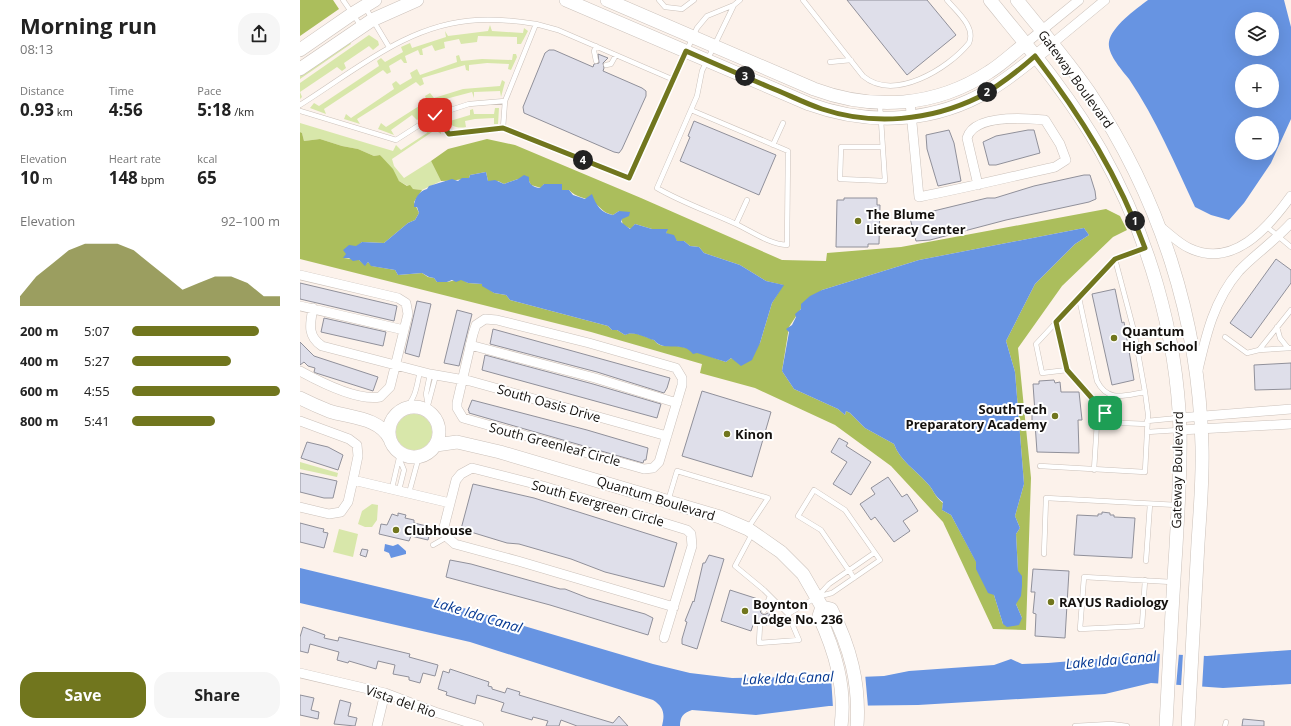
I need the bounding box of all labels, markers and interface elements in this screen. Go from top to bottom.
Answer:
text: Morning run [20,10,157,40]
map controls [1235,12,1279,160]
button: layers [1235,12,1279,56]
button: share [238,13,280,55]
street label: Gateway Boulevard [1034,26,1118,132]
text: 08:13 [20,40,53,58]
button: + [1235,64,1279,108]
pin: 3 [735,66,755,86]
text: 3 [742,68,748,83]
pin: 2 [977,82,997,102]
text: Distance [20,83,64,98]
text: Time [109,83,134,98]
text: Pace [197,83,222,98]
text: 2 [984,84,990,99]
text: 0.93 [20,98,54,121]
text: 4:56 [109,98,143,121]
text: 5:18 [197,98,231,121]
pin [418,98,452,132]
text: km [54,104,73,119]
text: /km [231,104,254,119]
icon: check [424,104,446,126]
button: − [1235,116,1279,160]
pin: 4 [573,150,593,170]
text: Elevation [20,151,67,166]
text: Heart rate [109,151,161,166]
text: kcal [197,151,217,166]
text: 4 [580,152,586,167]
text: 10 [20,166,39,189]
text: 148 [109,166,138,189]
text: 65 [197,166,217,189]
text: m [39,172,53,187]
text: bpm [138,172,164,187]
place label: The Blume Literacy Center [866,205,966,238]
pin: 1 [1125,211,1145,231]
text: Elevation [20,212,75,230]
text: 92–100 m [221,212,280,230]
text: 1 [1132,213,1138,228]
marker: The Blume Literacy Center [853,216,863,226]
text: 200 m [20,322,58,340]
text: 5:07 [84,322,110,340]
place label: Quantum High School [1122,322,1198,355]
marker: Quantum High School [1109,333,1119,343]
text: 400 m [20,352,58,370]
text: 5:27 [84,352,110,370]
street label: South Oasis Drive [495,380,603,426]
text: 600 m [20,382,58,400]
text: 4:55 [84,382,110,400]
pin [1088,396,1122,430]
place label: SouthTech Preparatory Academy [905,400,1048,433]
icon: arrive [1094,402,1116,424]
marker: SouthTech Preparatory Academy [1050,411,1060,421]
street label: Gateway Boulevard [1167,411,1187,529]
text: 800 m [20,412,58,430]
text: 5:41 [84,412,110,430]
street label: South Greenleaf Circle [487,418,623,470]
place label: Kinon [735,425,773,443]
marker: Kinon [722,429,732,439]
street label: Quantum Boulevard [595,471,717,525]
street label: South Evergreen Circle [530,475,666,531]
place label: Clubhouse [404,521,473,539]
marker: Clubhouse [391,525,401,535]
water label: Lake Ida Canal [432,592,525,637]
place label: RAYUS Radiology [1059,593,1169,611]
place label: Boynton Lodge No. 236 [753,595,844,628]
marker: RAYUS Radiology [1046,597,1056,607]
marker: Boynton Lodge No. 236 [740,606,750,616]
water label: Lake Ida Canal [1065,646,1158,673]
water label: Lake Ida Canal [742,666,834,689]
button: Save [20,672,146,718]
button: Share [154,672,280,718]
street label: Vista del Rio [363,681,439,722]

